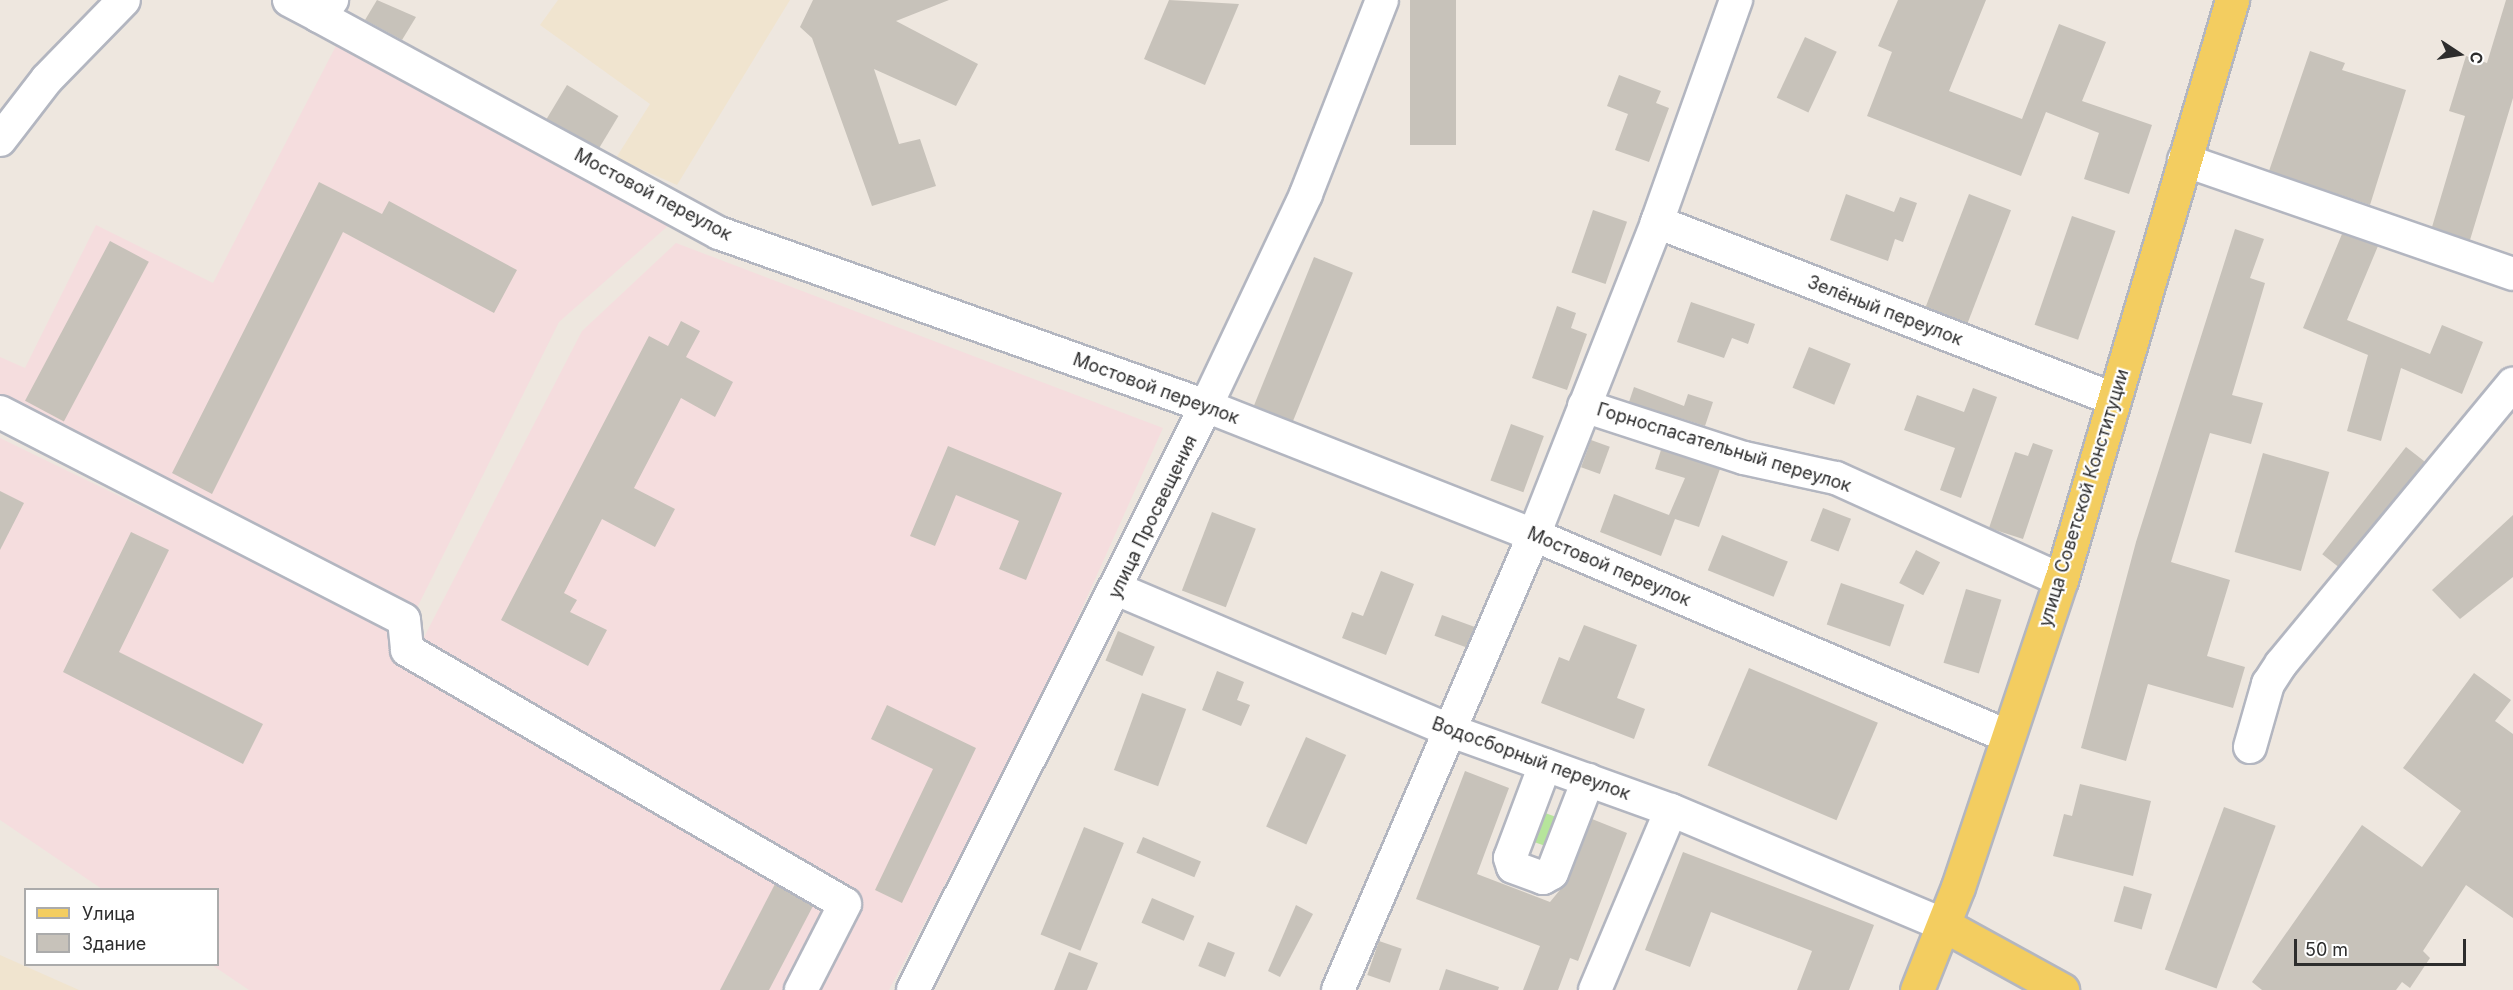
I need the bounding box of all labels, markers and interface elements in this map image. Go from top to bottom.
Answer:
north arrow [2429,24,2489,84]
text: С [2466,50,2488,66]
street label: Мостовой переулок [571,144,735,246]
street label: Зелёный переулок [1804,271,1966,351]
street label: Мостовой переулок [1070,349,1242,429]
street label: улица Советской Конституции [2034,367,2134,629]
street label: Горноспасательный переулок [1594,399,1854,497]
street label: улица Просвещения [1104,432,1202,602]
street label: Мостовой переулок [1524,523,1694,611]
street label: Водосборный переулок [1429,713,1633,805]
legend [24,888,219,966]
text: Улица [82,903,135,924]
scale bar [2297,927,2470,965]
text: Здание [82,933,146,954]
text: 50 m [2305,939,2348,960]

